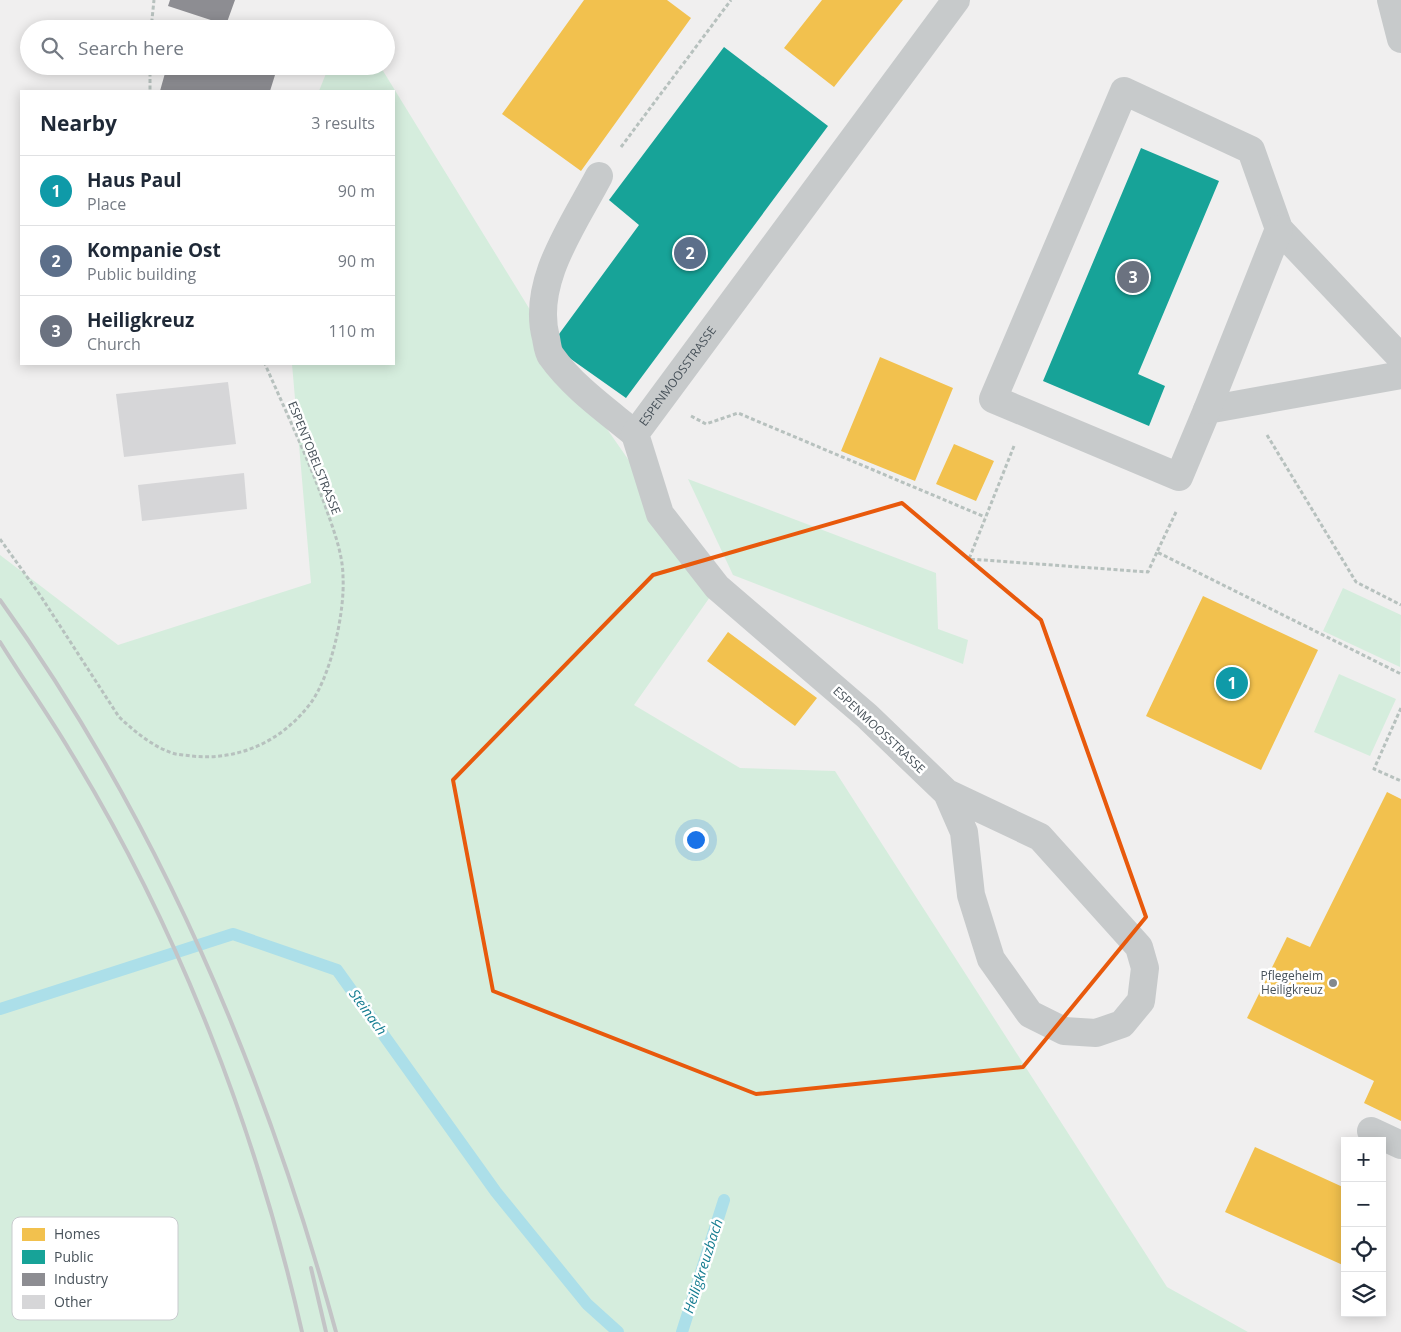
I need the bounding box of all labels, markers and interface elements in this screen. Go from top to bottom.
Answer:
search box [20,20,395,75]
icon: search [38,34,66,62]
text: Search here [78,35,184,61]
text: Nearby [40,109,117,137]
text: 3 results [311,112,375,134]
text: Haus Paul [87,167,182,193]
text: 1 [51,180,61,202]
text: 90 m [338,180,375,202]
text: Place [87,193,126,215]
pin: 2 [674,234,706,272]
text: Kompanie Ost [87,237,221,263]
text: 2 [51,250,61,272]
text: 90 m [338,250,375,272]
pin: 3 [1117,258,1149,296]
text: Public building [87,263,196,285]
text: Heiligkreuz [87,307,194,333]
text: 3 [51,320,61,342]
text: 110 m [329,320,375,342]
street label: ESPENMOOSSTRASSE [635,322,720,429]
text: Church [87,333,141,355]
street label: ESPENTOBELSTRASSE [284,399,345,517]
pin: 1 [1216,664,1248,702]
street label: ESPENMOOSSTRASSE [830,682,929,777]
your location [683,827,709,853]
place label: Pflegeheim Heiligkreuz [1260,967,1323,998]
marker: Pflegeheim Heiligkreuz [1327,977,1339,989]
water label: Steinach [345,985,392,1039]
map controls [1341,1137,1386,1317]
button: + [1341,1137,1386,1182]
button: − [1341,1182,1386,1227]
water label: Heiligkreuzbach [678,1216,727,1316]
legend [12,1217,178,1320]
text: Homes [54,1224,101,1243]
button: locate [1341,1227,1386,1272]
text: Public [54,1247,94,1266]
text: Industry [54,1269,109,1288]
button: layers [1341,1272,1386,1317]
text: Other [54,1292,92,1311]

